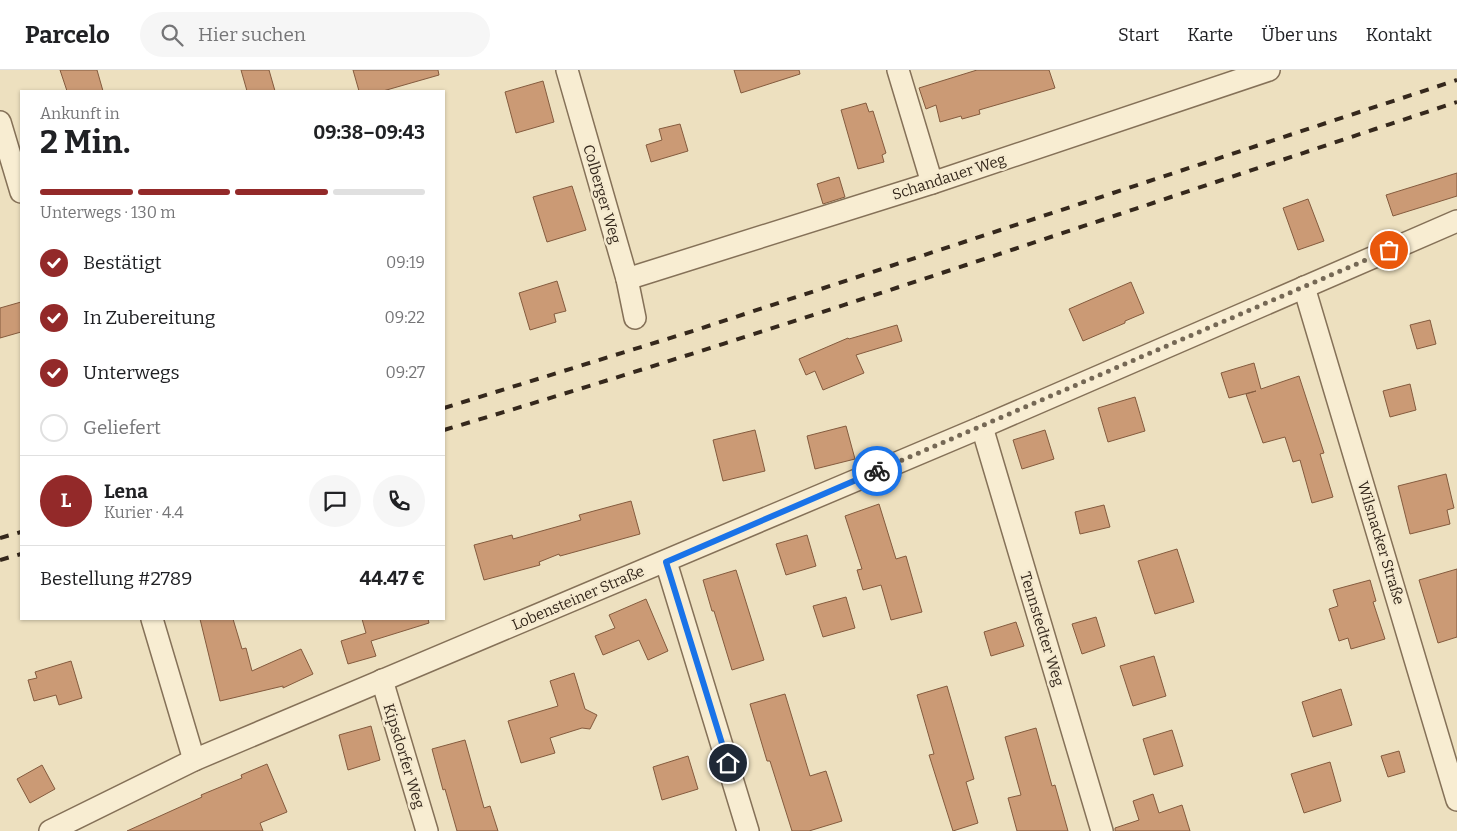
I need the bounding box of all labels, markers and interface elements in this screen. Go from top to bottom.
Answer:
search box [140,12,490,57]
text: Parcelo [25,21,110,49]
icon: search [158,21,186,49]
text: Hier suchen [198,23,306,46]
text: Start [1118,24,1159,46]
text: Karte [1187,24,1233,46]
text: Über uns [1261,24,1338,46]
text: Kontakt [1366,24,1432,46]
text: Ankunft in [40,104,120,123]
text: 09:38–09:43 [313,121,425,144]
text: 2 Min. [40,123,130,161]
street label: Colberger Weg [579,142,625,246]
street label: Schandauer Weg [890,150,1008,204]
text: Unterwegs · 130 m [40,203,175,222]
pin [1368,229,1410,271]
icon: bag [1375,236,1403,264]
icon: check [40,249,68,277]
text: Bestätigt [83,251,162,274]
text: 09:19 [386,253,425,272]
icon: check [40,304,68,332]
text: In Zubereitung [83,306,215,329]
text: 09:22 [385,308,425,327]
icon: check [40,359,68,387]
text: Unterwegs [83,361,180,384]
text: 09:27 [385,363,425,382]
text: Geliefert [83,416,161,439]
courier [852,446,902,496]
icon: bike [863,457,891,485]
button: chat [309,475,361,527]
button: phone [373,475,425,527]
street label: Wilsnacker Straße [1354,479,1408,607]
text: Lena [104,480,148,503]
text: L [61,489,71,512]
text: Kurier · 4.4 [104,503,184,522]
street label: Lobensteiner Straße [509,562,647,634]
text: Bestellung #2789 [40,567,192,590]
text: 44.47 € [359,567,425,590]
street label: Tennstedter Weg [1016,570,1068,688]
street label: Kipsdorfer Weg [380,701,428,811]
pin [707,742,749,784]
icon: home [714,749,742,777]

